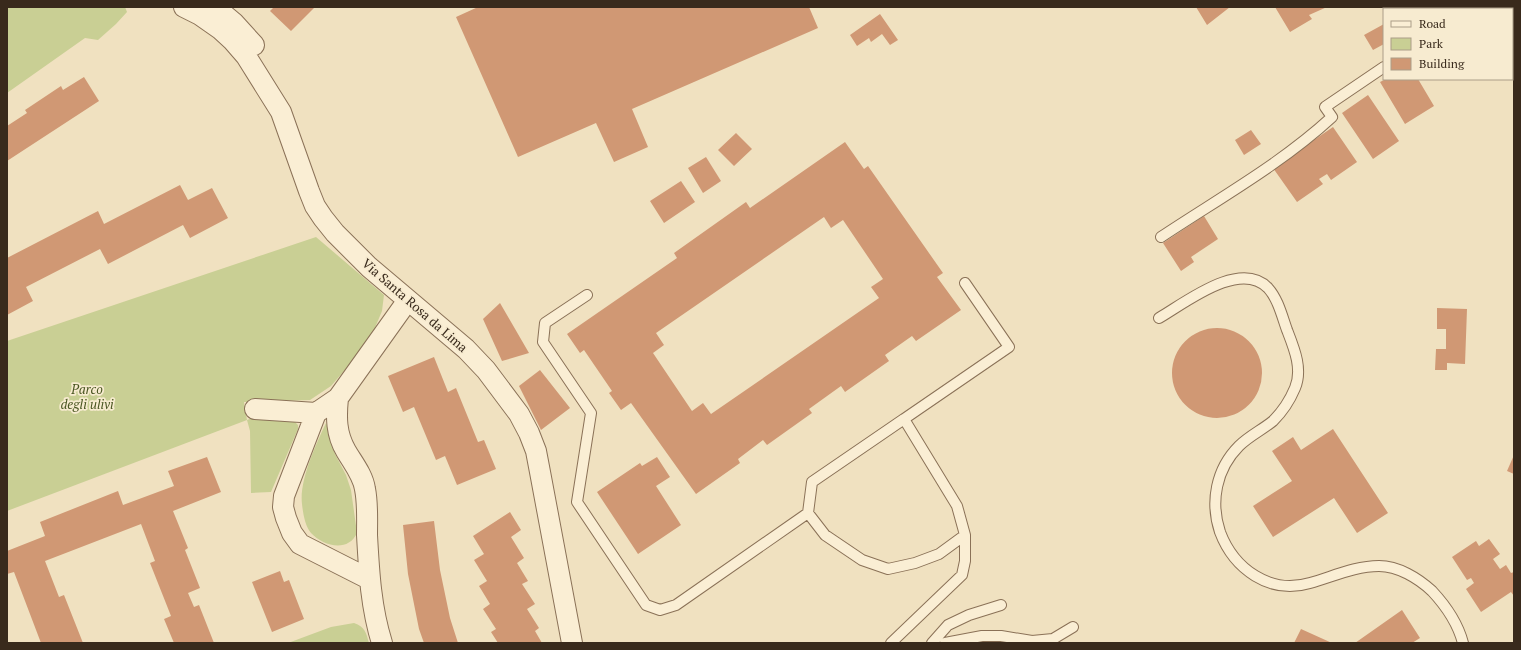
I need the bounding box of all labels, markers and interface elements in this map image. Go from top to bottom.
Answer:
legend [1383,8,1513,80]
text: Road [1419,16,1446,31]
text: Park [1419,36,1444,51]
text: Building [1419,56,1465,71]
street label: Via Santa Rosa da Lima [358,254,472,356]
park label: Parco degli ulivi [60,380,114,413]

